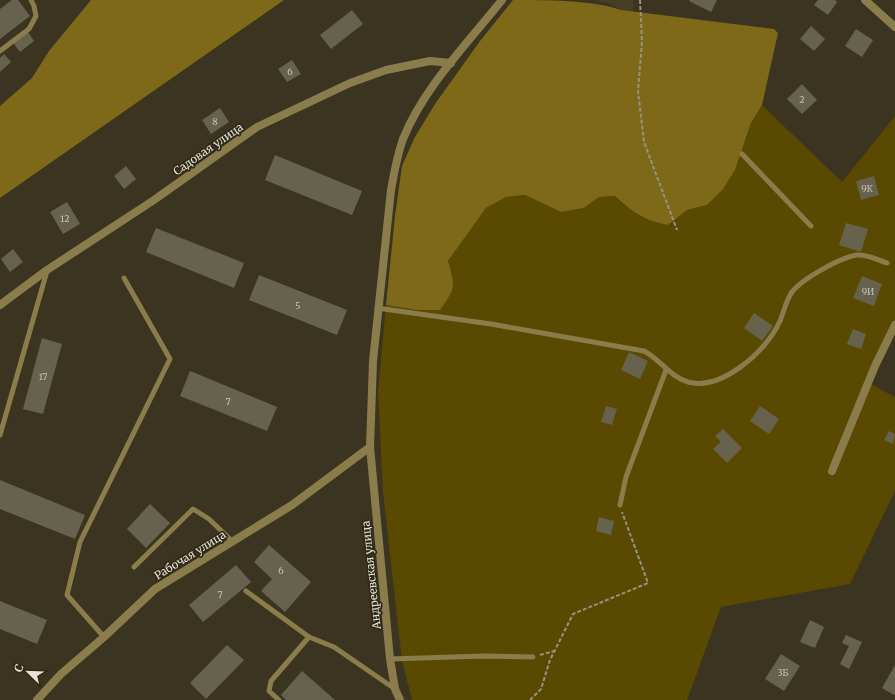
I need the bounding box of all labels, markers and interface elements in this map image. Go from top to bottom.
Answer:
house number: 6 [287,66,293,77]
house number: 2 [799,94,805,105]
house number: 8 [212,116,218,127]
street label: Садовая улица [170,120,246,178]
house number: 9К [861,183,873,194]
house number: 12 [60,213,70,224]
house number: 9И [862,286,874,297]
house number: 5 [295,300,301,311]
house number: 17 [39,371,47,382]
house number: 7 [225,396,231,407]
street label: Андреевская улица [358,520,384,631]
street label: Рабочая улица [152,527,228,583]
house number: 6 [278,565,284,576]
house number: 7 [217,589,223,600]
north arrow [8,652,48,692]
text: С [11,662,27,674]
house number: 3Б [778,667,788,678]

